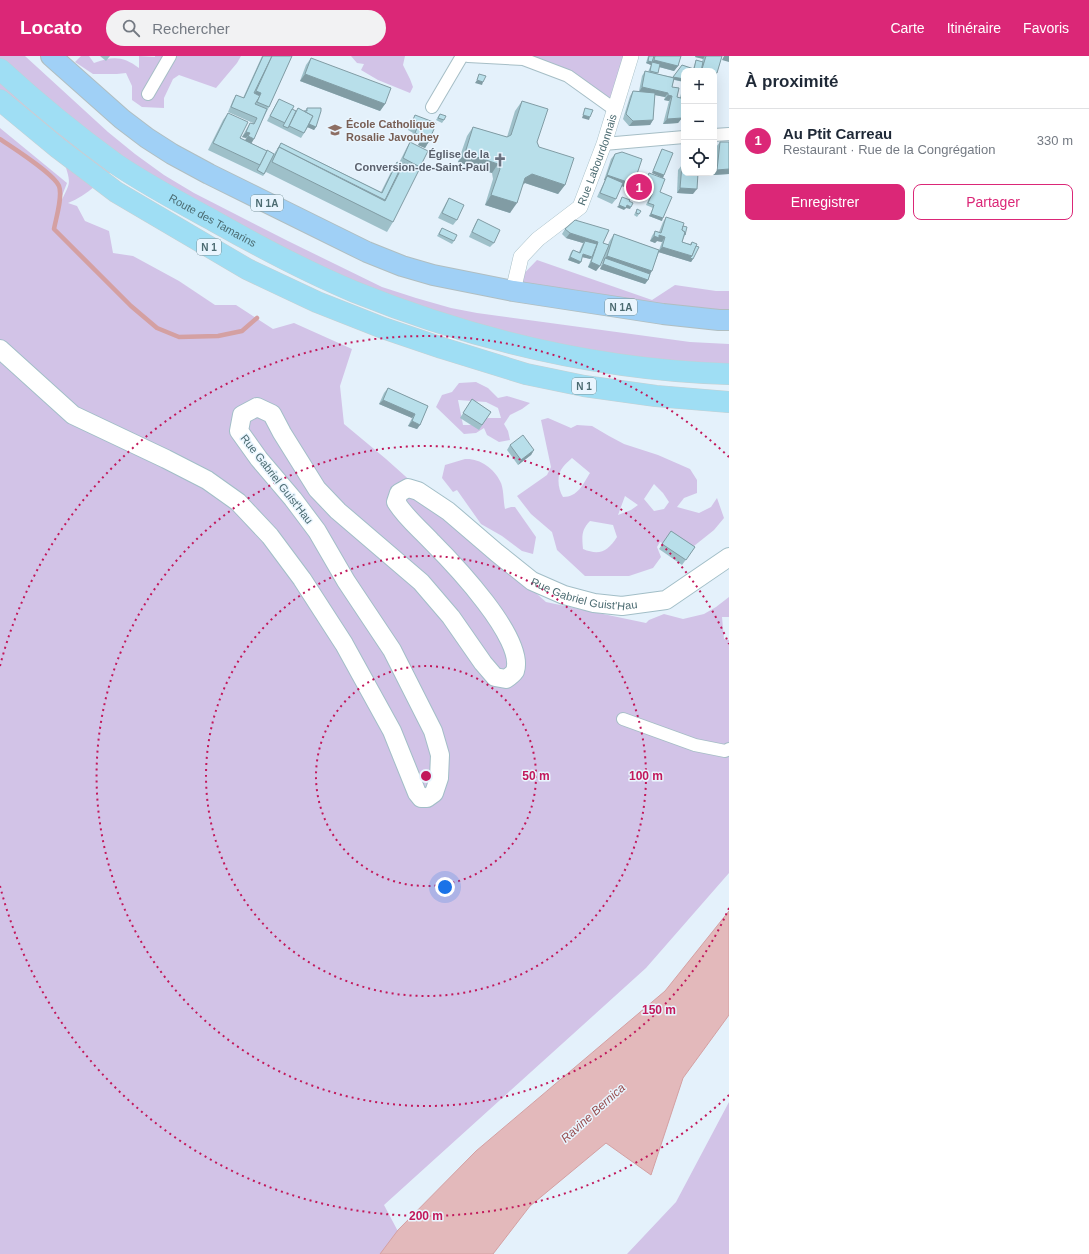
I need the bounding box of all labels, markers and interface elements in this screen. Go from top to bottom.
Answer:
search box [106,10,386,46]
text: Locato [20,17,82,38]
icon: search [120,17,142,39]
text: Rechercher [152,20,230,37]
text: Carte [890,20,925,36]
text: Itinéraire [947,20,1001,36]
text: Favoris [1023,20,1069,36]
map controls [681,68,717,176]
button: + [681,68,717,104]
text: À proximité [745,72,839,91]
button: − [681,104,717,140]
street label: Rue Labourdonnais [575,112,619,207]
place label: École Catholique Rosalie Javouhey [346,118,440,143]
school or university icon: École Catholique Rosalie Javouhey [327,122,343,138]
text: Au Ptit Carreau [783,125,892,142]
text: 1 [754,133,762,148]
text: 330 m [1037,133,1073,148]
button: locate [681,140,717,176]
text: Restaurant · Rue de la Congrégation [783,142,995,157]
place label: Église de la Conversion-de-Saint-Paul [355,148,490,173]
church icon: Église de la Conversion-de-Saint-Paul [492,152,508,168]
pin: 1 [626,172,652,202]
button: Enregistrer [745,184,905,220]
button: Partager [913,184,1073,220]
street label: Route des Tamarins [167,192,259,249]
road number: N 1A [251,195,283,211]
road number: N 1 [197,239,221,255]
road number: N 1A [605,299,637,315]
road number: N 1 [572,378,596,394]
street label: Rue Gabriel Guist'Hau [238,432,316,526]
street label: Rue Gabriel Guist'Hau [529,575,638,612]
centre of rings [419,769,433,783]
text: 50 m [522,769,550,783]
text: 100 m [629,769,663,783]
your location [435,877,455,897]
text: 150 m [642,1003,676,1017]
water label: Ravine Bernica [558,1080,628,1145]
text: 200 m [409,1209,443,1223]

